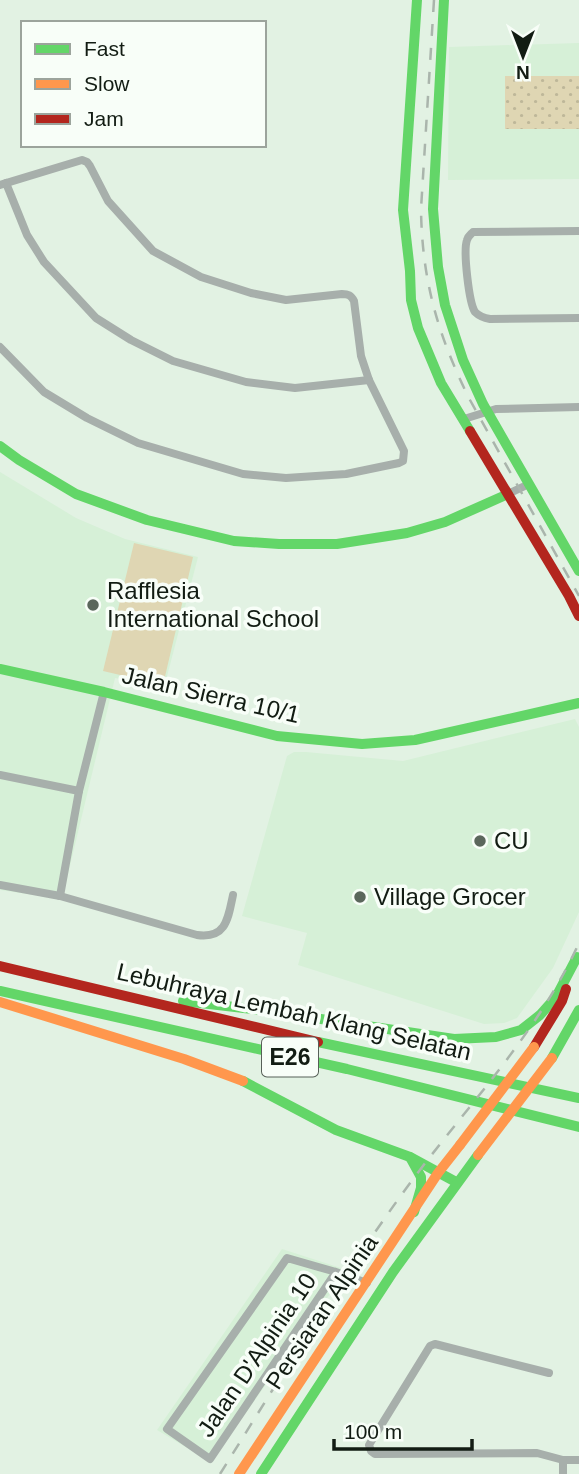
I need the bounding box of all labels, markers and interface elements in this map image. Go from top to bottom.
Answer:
legend [21,21,266,147]
north arrow [488,21,558,91]
text: Fast [84,37,125,60]
text: N [516,62,530,83]
text: Slow [84,72,130,95]
text: Jam [84,107,124,130]
place label: Rafflesia International School [107,577,319,632]
marker: Rafflesia International School [85,597,101,613]
street label: Jalan Sierra 10/1 [120,661,303,728]
place label: CU [494,827,529,854]
marker: CU [472,833,488,849]
place label: Village Grocer [374,883,526,910]
marker: Village Grocer [352,889,368,905]
street label: Lebuhraya Lembah Klang Selatan [114,958,474,1065]
road number: E26 [262,1038,318,1076]
street label: Persiaran Alpinia [260,1229,383,1394]
street label: Jalan D'Alpinia 10 [192,1268,321,1442]
scale bar [334,1408,472,1452]
text: 100 m [344,1420,402,1443]

